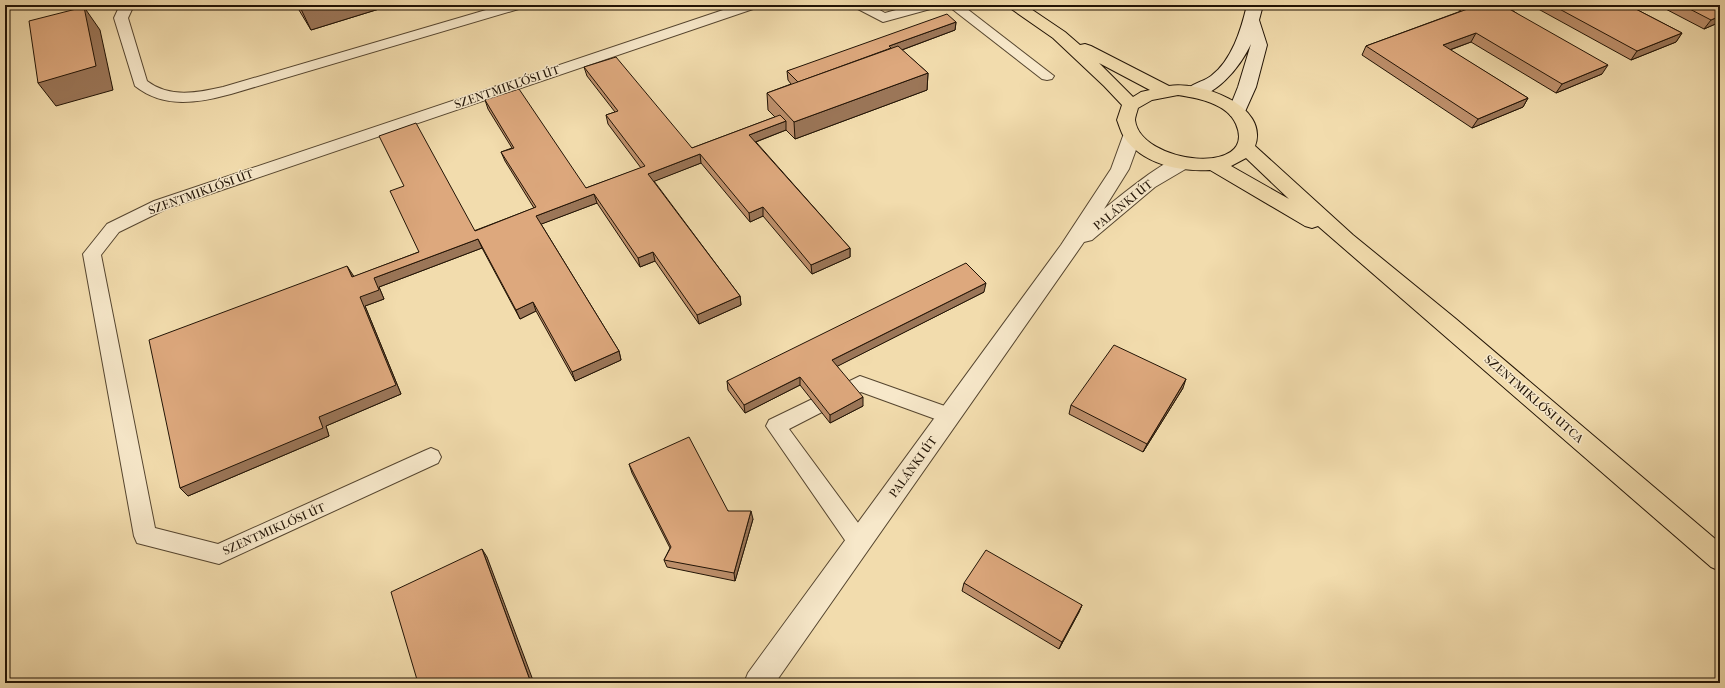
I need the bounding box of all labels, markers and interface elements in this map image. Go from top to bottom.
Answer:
street label: SZENTMIKLÓSI ÚT [452,61,562,112]
street label: SZENTMIKLÓSI ÚT [146,165,256,218]
street label: PALÁNKI ÚT [1090,175,1156,233]
street label: SZENTMIKLÓSI UTCA [1482,351,1587,446]
street label: PALÁNKI ÚT [885,432,940,500]
street label: SZENTMIKLÓSI ÚT [220,499,328,558]

